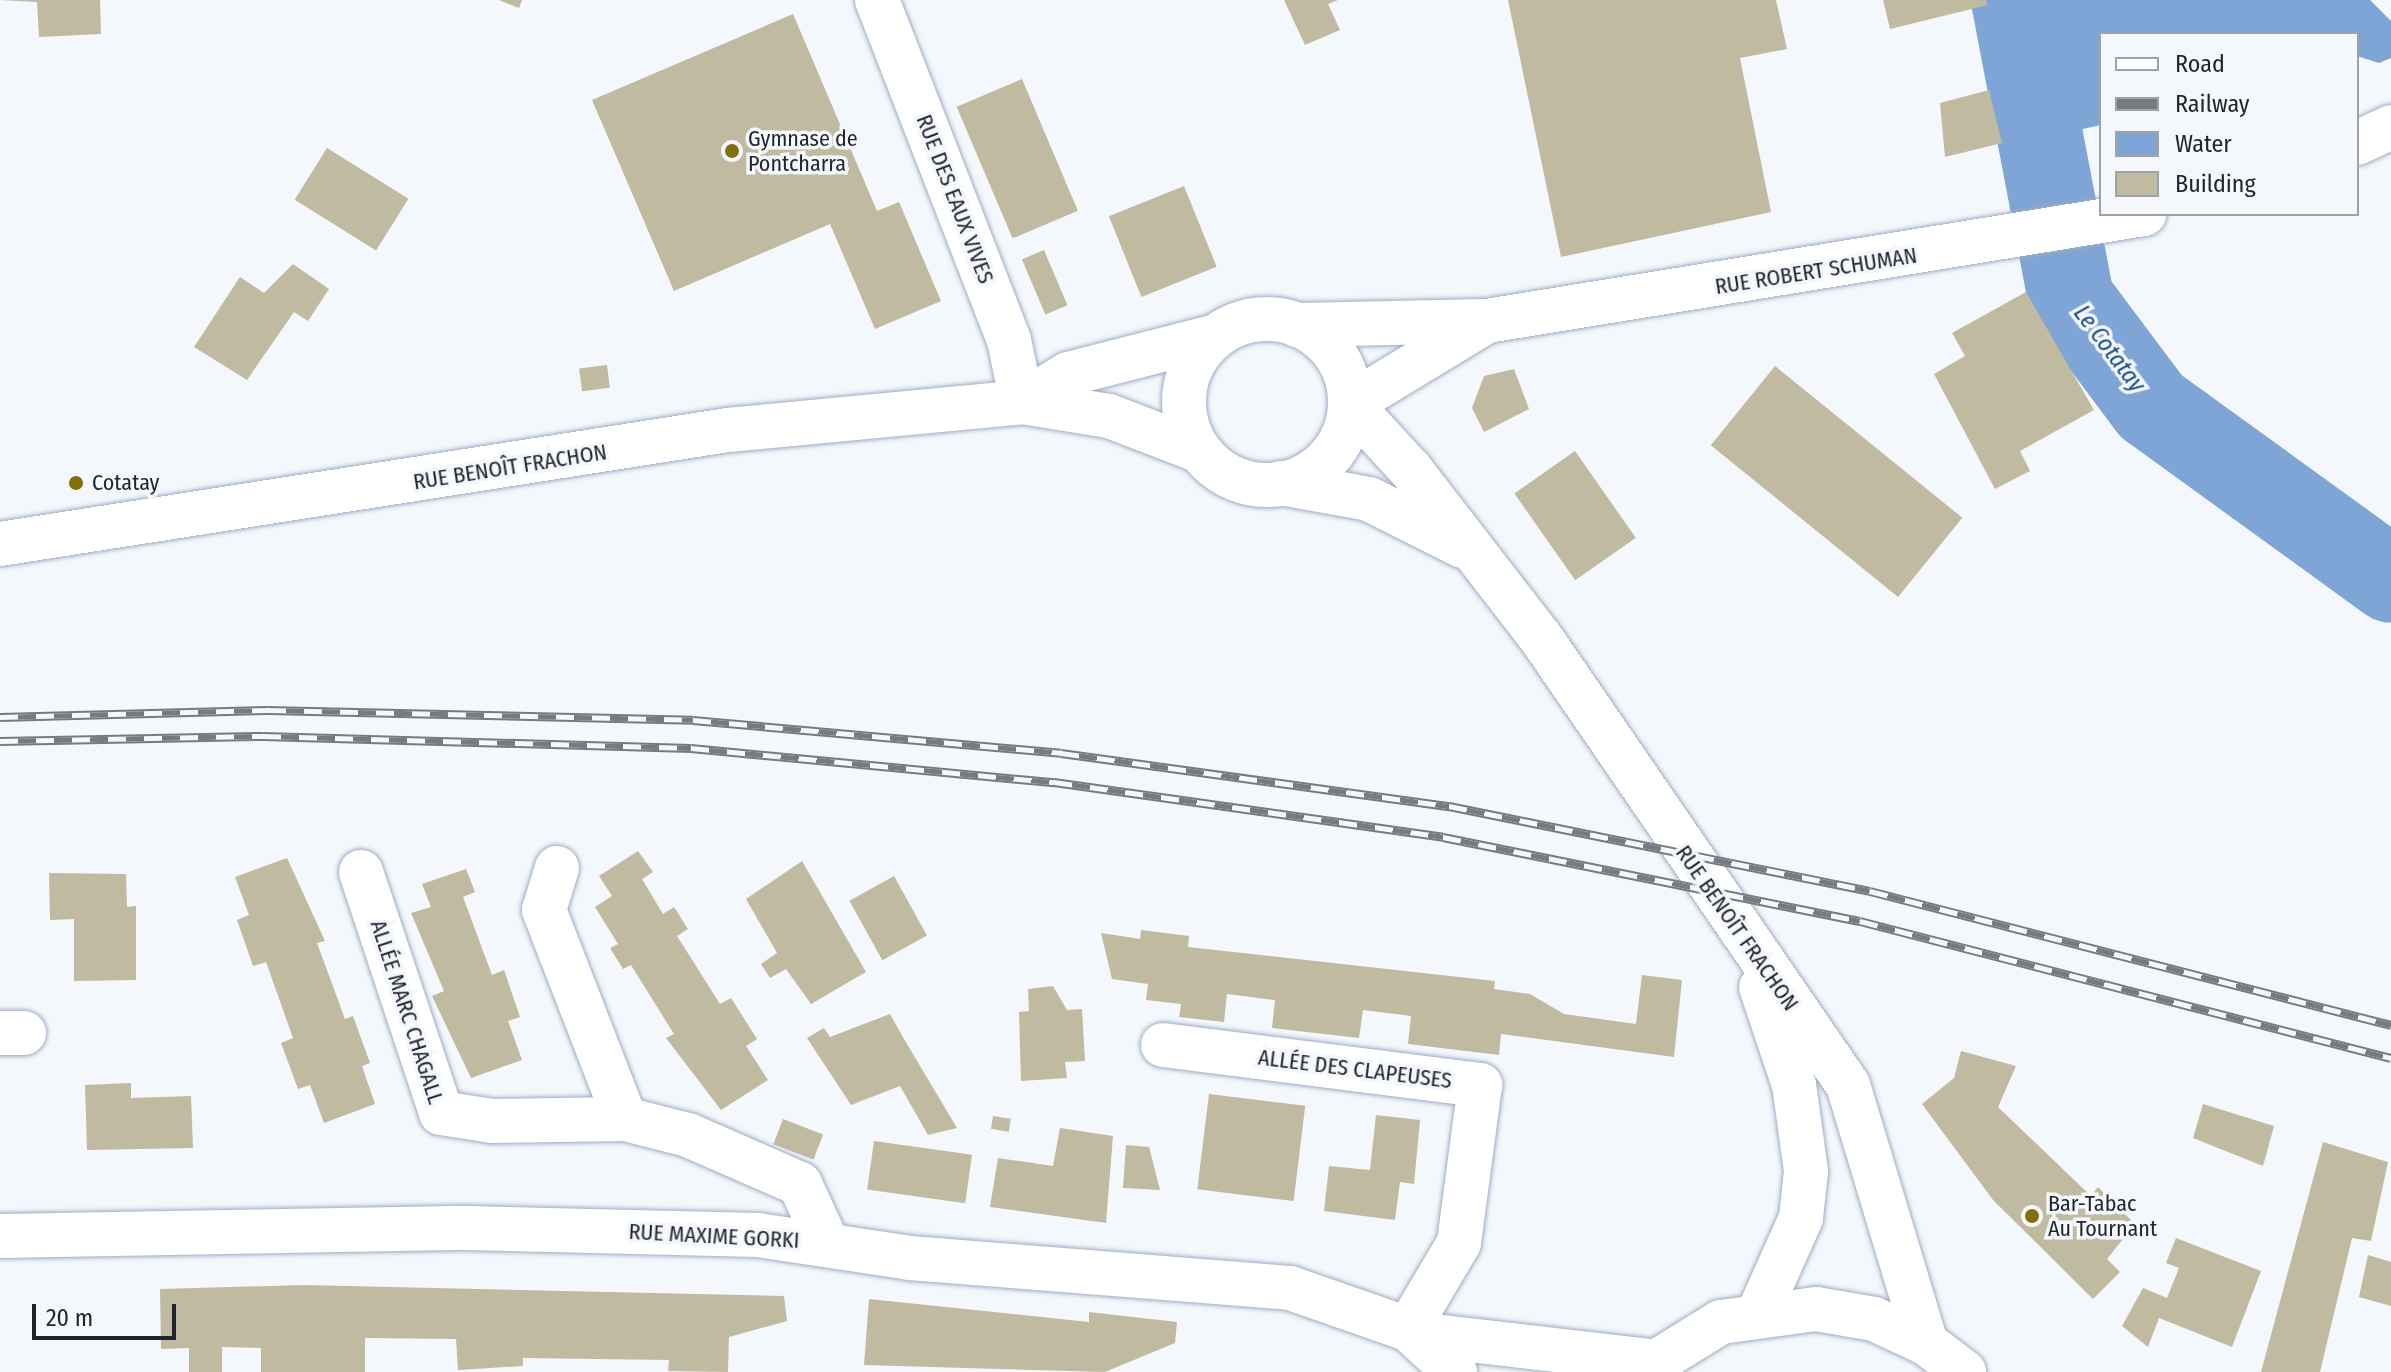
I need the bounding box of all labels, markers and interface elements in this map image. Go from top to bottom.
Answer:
legend [2099,32,2359,216]
text: Road [2175,50,2225,78]
text: Railway [2175,90,2250,118]
street label: RUE DES EAUX VIVES [911,111,999,287]
place label: Gymnase de Pontcharra [748,125,858,176]
text: Water [2175,130,2232,158]
marker: Gymnase de Pontcharra [723,142,741,160]
text: Building [2175,170,2256,198]
street label: RUE ROBERT SCHUMAN [1713,242,1919,300]
water label: Le Cotatay [2067,300,2151,398]
street label: RUE BENOÎT FRACHON [411,439,609,495]
place label: Cotatay [92,470,159,496]
marker: Cotatay [67,474,85,492]
street label: RUE BENOÎT FRACHON [1670,840,1804,1016]
street label: ALLÉE MARC CHAGALL [365,917,449,1107]
street label: ALLÉE DES CLAPEUSES [1257,1044,1453,1094]
place label: Bar-Tabac Au Tournant [2048,1190,2157,1242]
marker: Bar-Tabac Au Tournant [2023,1207,2041,1225]
street label: RUE MAXIME GORKI [628,1218,800,1254]
scale bar [36,1288,180,1338]
text: 20 m [46,1304,93,1332]

